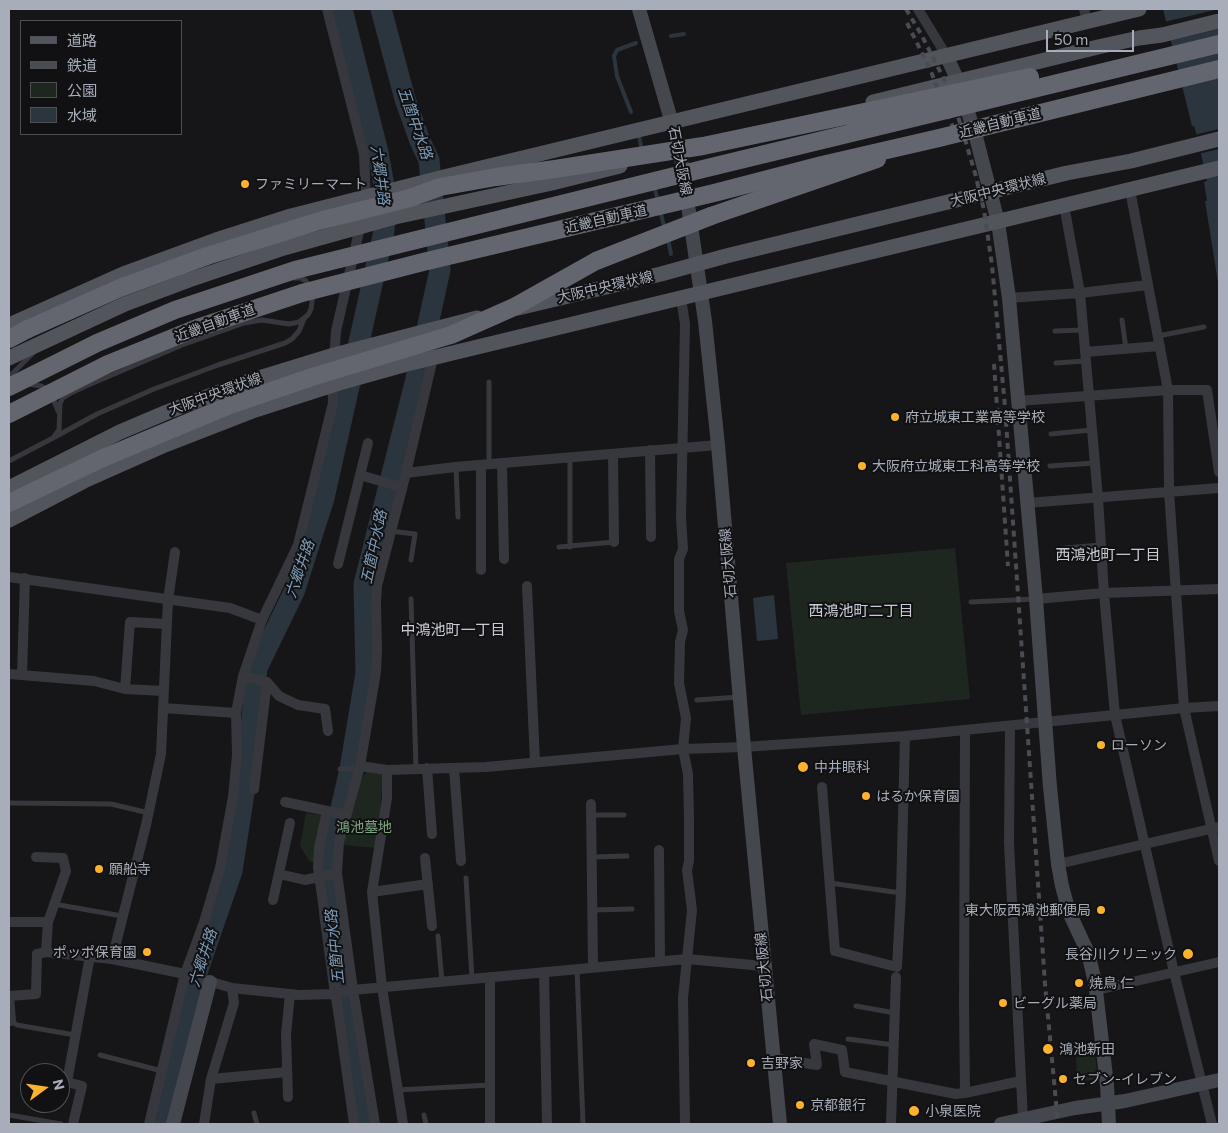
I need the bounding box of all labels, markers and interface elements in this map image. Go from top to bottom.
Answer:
legend [20,20,182,135]
scale bar [1048,20,1136,52]
text: 50 m [1054,30,1088,48]
text: 道路 [67,31,97,49]
text: 鉄道 [67,56,97,74]
text: 公園 [67,81,97,99]
water label: 五箇中水路 [394,85,436,161]
street label: 近畿自動車道 [957,105,1043,141]
text: 水域 [67,106,97,124]
street label: 石切大阪線 [665,125,695,197]
water label: 六郷井路 [367,144,393,206]
street label: 大阪中央環状線 [948,170,1048,210]
place label: ファミリーマート [255,176,367,192]
marker: ファミリーマート [239,178,251,190]
street label: 近畿自動車道 [563,201,649,237]
street label: 大阪中央環状線 [555,268,655,306]
street label: 近畿自動車道 [173,301,257,345]
street label: 大阪中央環状線 [166,369,264,419]
place label: 府立城東工業高等学校 [905,409,1045,425]
marker: 府立城東工業高等学校 [889,411,901,423]
place label: 大阪府立城東工科高等学校 [872,458,1040,474]
marker: 大阪府立城東工科高等学校 [856,460,868,472]
water label: 五箇中水路 [357,508,391,586]
street label: 石切大阪線 [717,527,739,599]
water label: 六郷井路 [282,538,318,600]
district label: 西鴻池町一丁目 [1056,546,1160,564]
district label: 西鴻池町二丁目 [809,602,913,620]
district label: 中鴻池町一丁目 [401,621,505,639]
place label: ローソン [1111,737,1167,753]
marker: ローソン [1095,739,1107,751]
place label: 中井眼科 [814,759,870,775]
marker: 中井眼科 [796,760,810,774]
place label: はるか保育園 [876,788,960,804]
marker: はるか保育園 [860,790,872,802]
park label: 鴻池墓地 [336,819,392,835]
place label: 願船寺 [109,861,151,877]
marker: 願船寺 [93,863,105,875]
place label: 東大阪西鴻池郵便局 [965,902,1091,918]
marker: 東大阪西鴻池郵便局 [1095,904,1107,916]
water label: 五箇中水路 [322,909,348,985]
water label: 六郷井路 [185,927,221,989]
street label: 石切大阪線 [752,931,776,1003]
place label: ポッポ保育園 [53,944,137,960]
marker: ポッポ保育園 [141,946,153,958]
place label: 長谷川クリニック [1065,946,1177,962]
marker: 長谷川クリニック [1181,947,1195,961]
place label: 焼鳥 仁 [1089,975,1134,991]
marker: 焼鳥 仁 [1073,977,1085,989]
place label: ビーグル薬局 [1013,995,1097,1011]
marker: ビーグル薬局 [997,997,1009,1009]
place label: 鴻池新田 [1059,1041,1115,1057]
marker: 鴻池新田 [1041,1042,1055,1056]
place label: 吉野家 [761,1055,803,1071]
marker: 吉野家 [745,1057,757,1069]
north arrow [20,1063,70,1113]
place label: セブン-イレブン [1073,1071,1177,1087]
marker: セブン-イレブン [1057,1073,1069,1085]
text: N [50,1077,69,1092]
place label: 京都銀行 [810,1097,866,1113]
marker: 京都銀行 [794,1099,806,1111]
place label: 小泉医院 [925,1103,981,1119]
marker: 小泉医院 [907,1104,921,1118]

